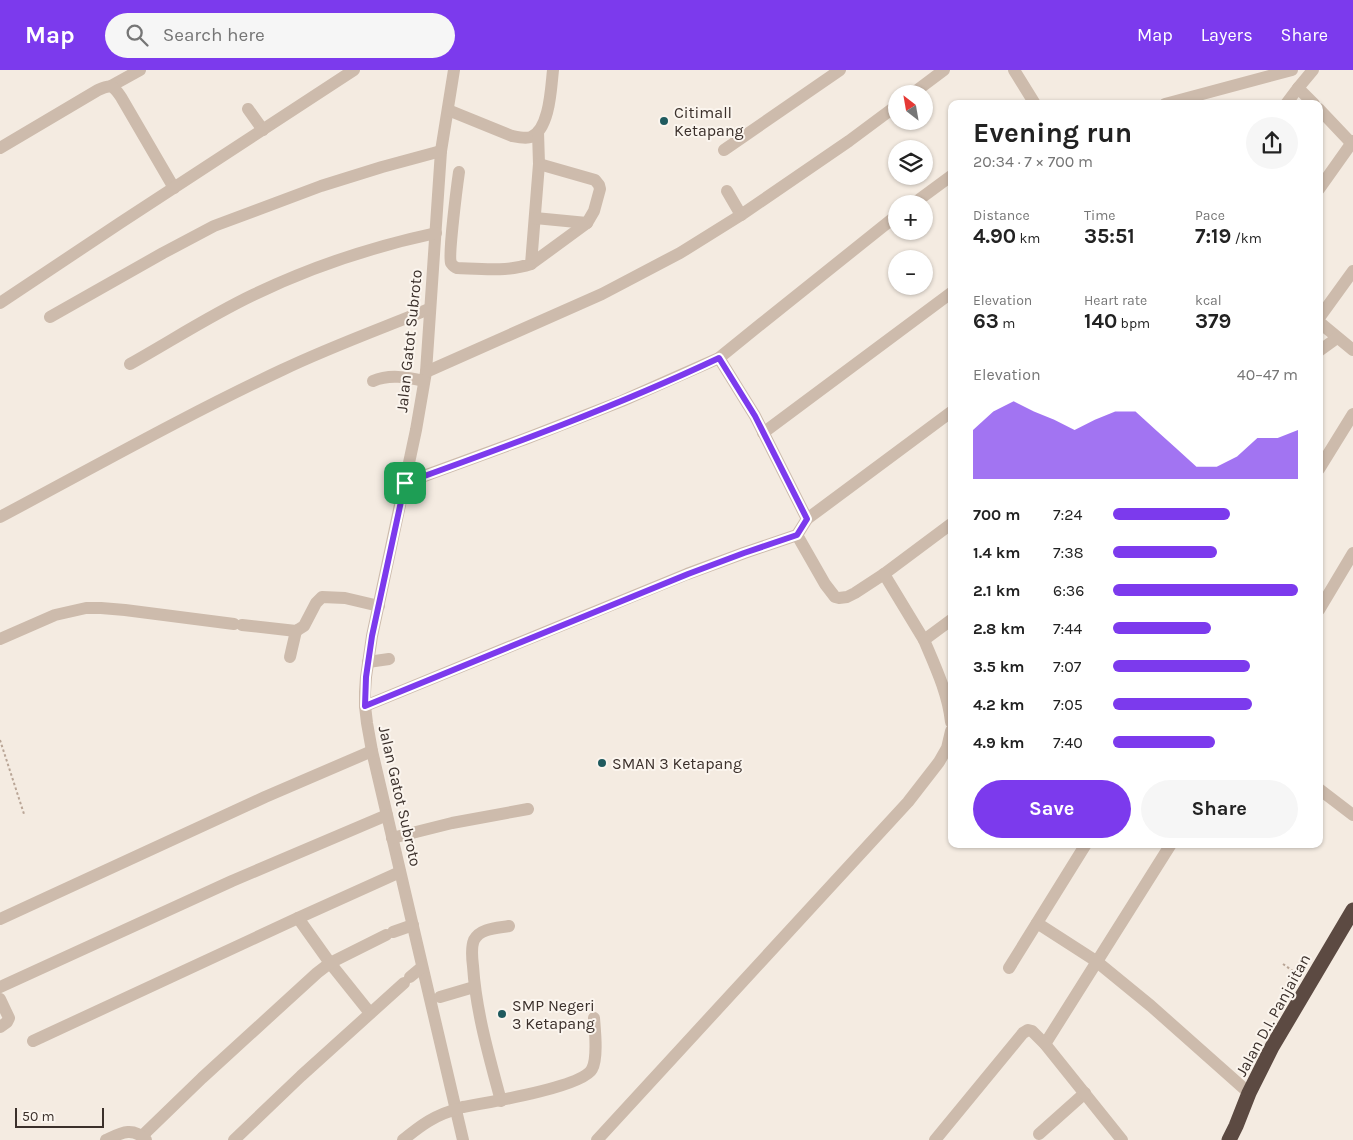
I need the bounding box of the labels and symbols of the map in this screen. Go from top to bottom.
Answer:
north arrow [888,85,932,130]
place label: Citimall Ketapang [674,103,744,140]
marker: Citimall Ketapang [658,115,670,127]
street label: Jalan Gatot Subroto [392,268,426,414]
pin [384,462,426,504]
street label: Jalan Gatot Subroto [375,724,425,868]
place label: SMAN 3 Ketapang [612,754,742,773]
marker: SMAN 3 Ketapang [596,757,608,769]
street label: Jalan D.I. Panjaitan [1231,951,1315,1079]
place label: SMP Negeri 3 Ketapang [512,996,595,1033]
marker: SMP Negeri 3 Ketapang [496,1008,508,1020]
scale bar [15,1105,104,1128]

